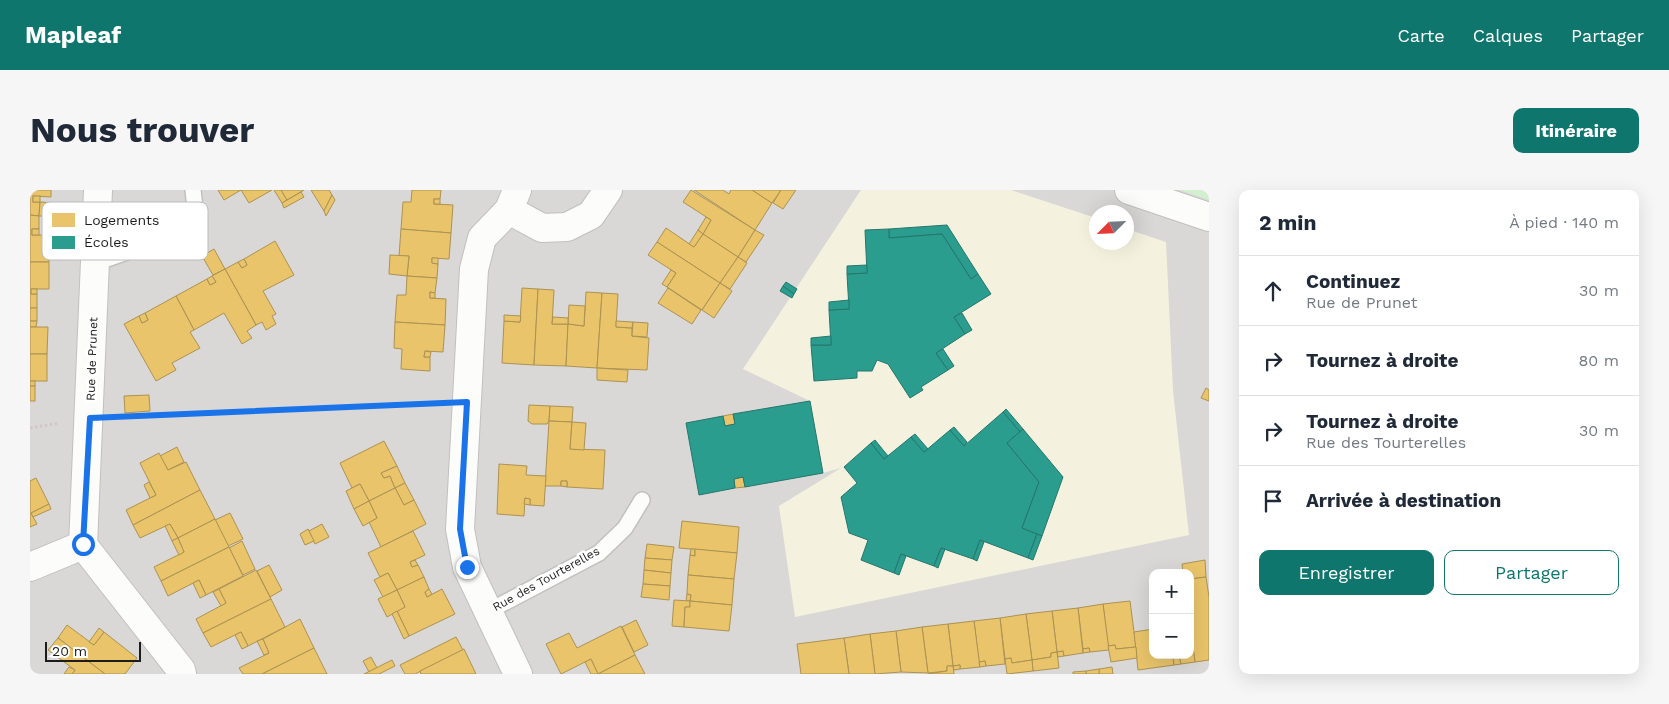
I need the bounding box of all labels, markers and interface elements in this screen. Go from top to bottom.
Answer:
text: Mapleaf [25,21,121,49]
text: Carte [1397,25,1445,46]
text: Calques [1473,25,1543,46]
text: Partager [1571,25,1644,46]
button: Itinéraire [1513,108,1639,153]
text: Nous trouver [30,109,254,151]
legend [42,202,208,260]
north arrow [1089,205,1134,250]
text: 2 min [1259,210,1316,235]
text: Logements [84,212,159,228]
text: À pied · 140 m [1509,213,1619,232]
text: Écoles [84,234,129,250]
text: Continuez [1306,270,1400,293]
icon: ahead [1259,277,1287,305]
text: 30 m [1579,281,1619,300]
text: Rue de Prunet [1306,293,1418,312]
street label: Rue de Prunet [84,317,100,401]
icon: right [1259,347,1287,375]
text: Tournez à droite [1306,349,1458,372]
text: 80 m [1578,351,1619,370]
text: Tournez à droite [1306,410,1458,433]
icon: right [1259,417,1287,445]
text: 30 m [1579,421,1619,440]
text: Rue des Tourterelles [1306,433,1466,452]
icon: arrive [1259,487,1287,515]
text: Arrivée à destination [1306,489,1501,512]
route start [72,533,95,556]
street label: Rue des Tourterelles [490,544,602,614]
button: Enregistrer [1259,550,1434,595]
button: Partager [1444,550,1619,595]
route end [456,556,479,579]
map controls [1149,569,1194,659]
button: + [1149,569,1194,614]
button: − [1149,614,1194,659]
scale bar [45,639,141,662]
text: 20 m [52,643,87,659]

